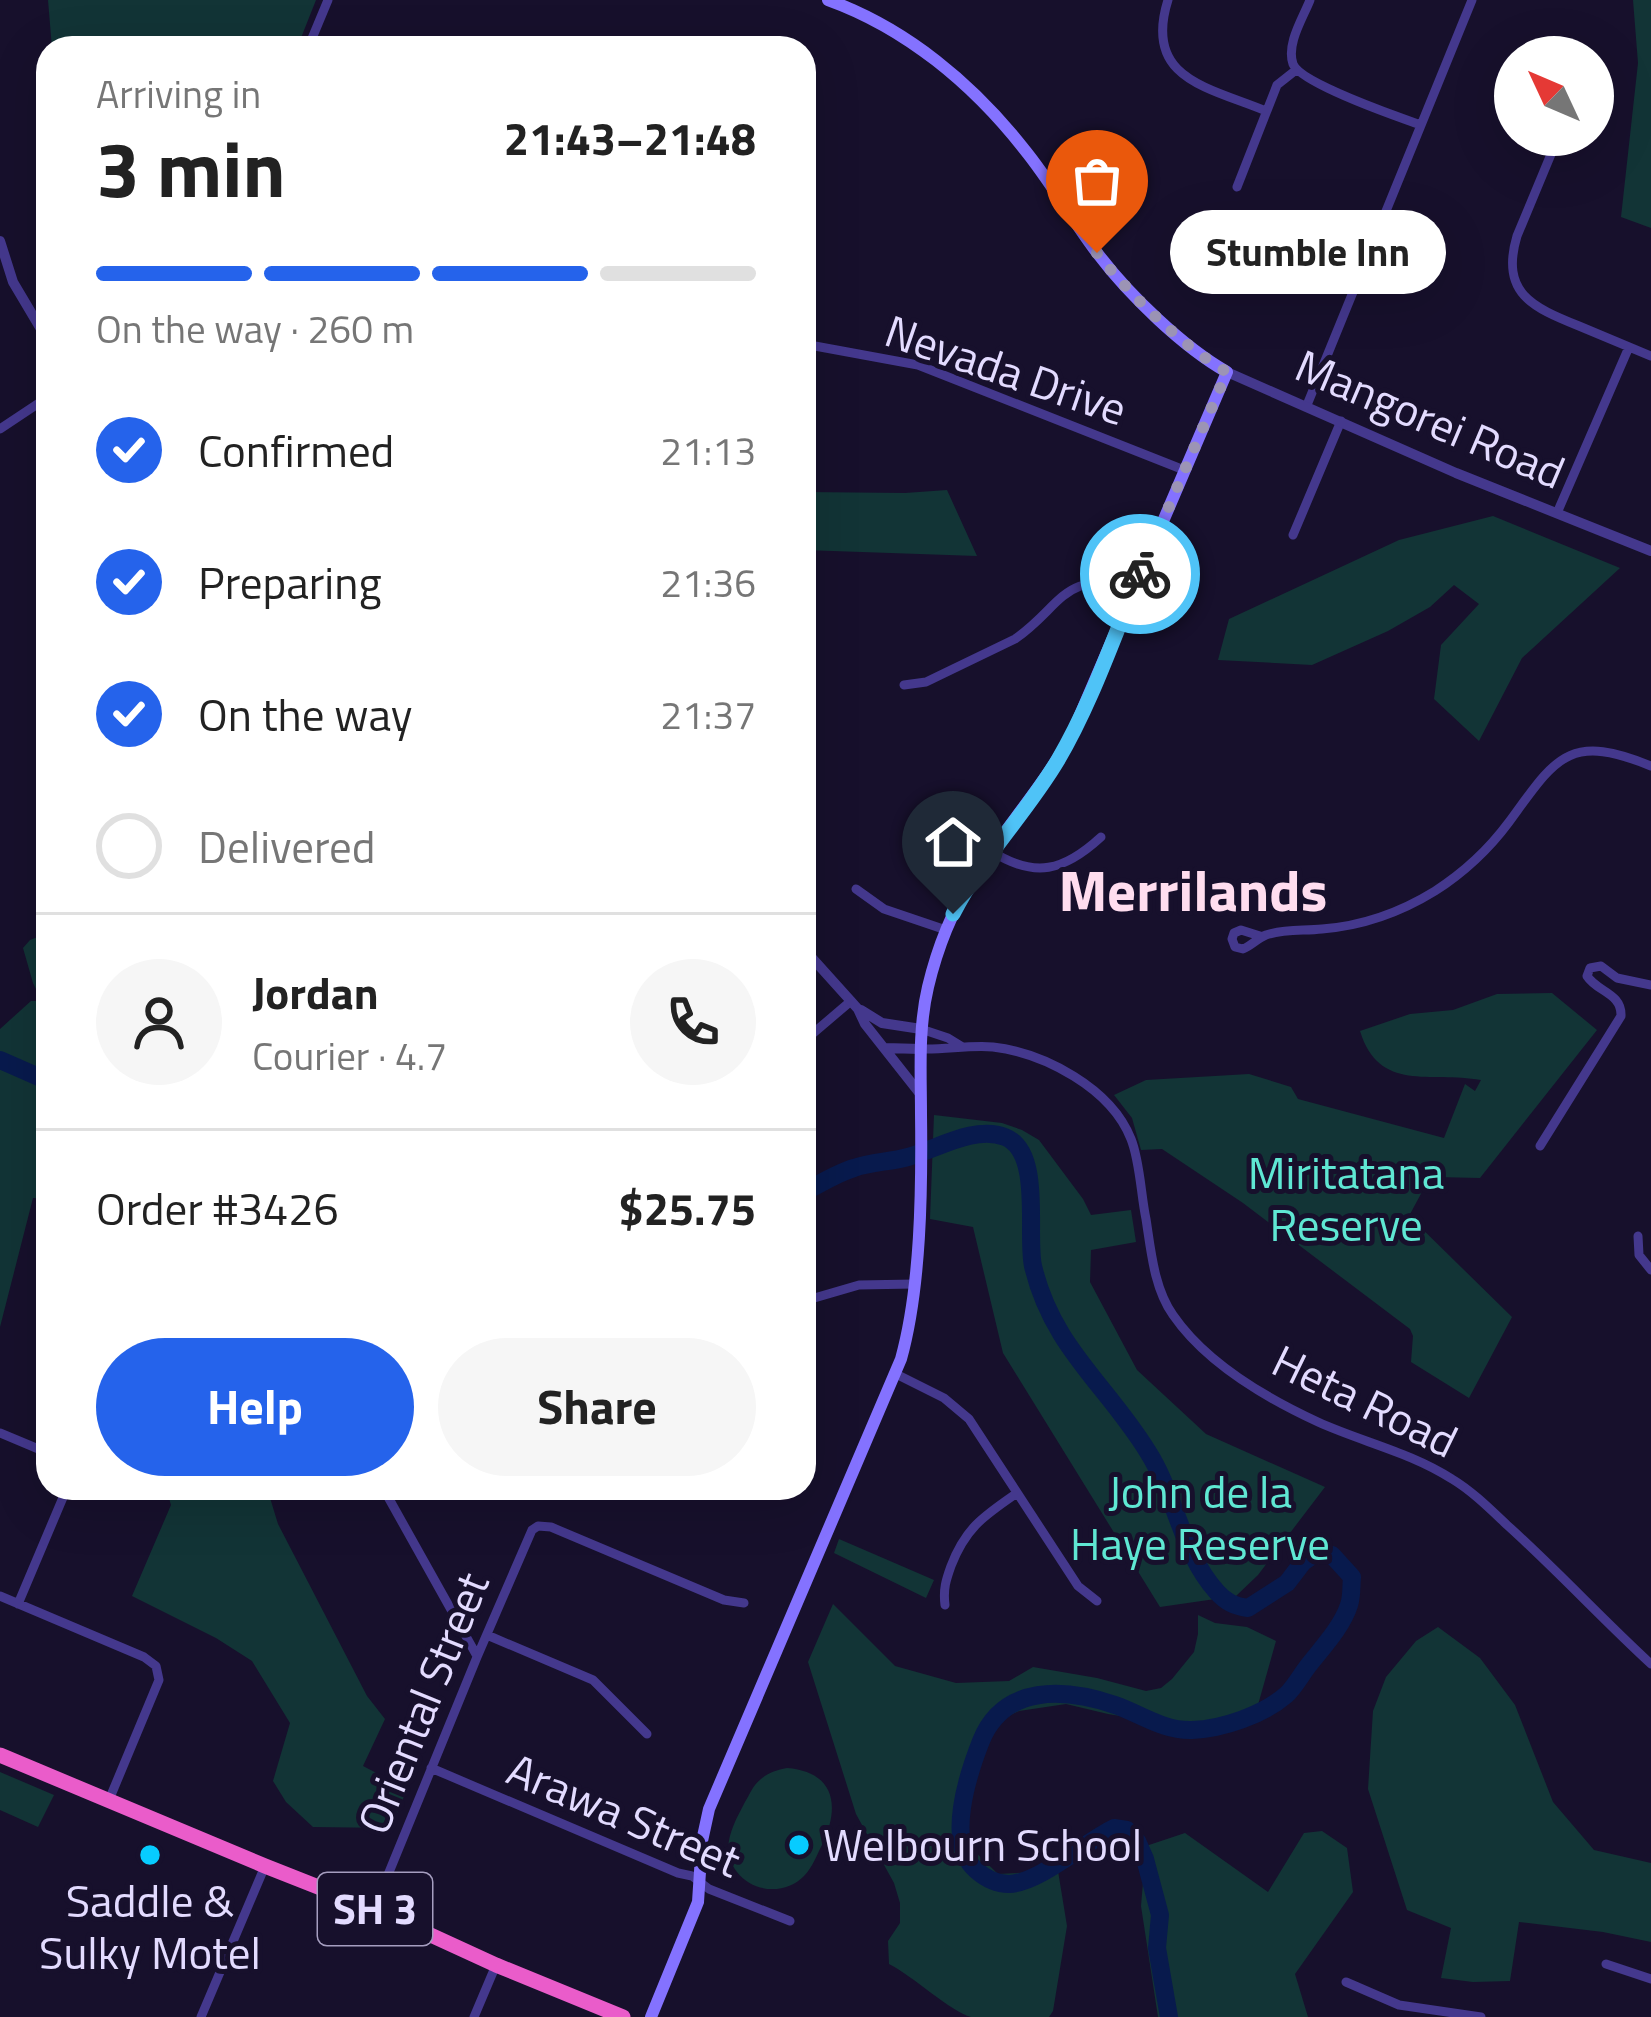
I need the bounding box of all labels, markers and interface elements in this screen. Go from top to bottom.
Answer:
north arrow [1494,36,1614,156]
map controls [1494,36,1614,156]
text: Arriving in [96,64,261,123]
text: 21:43–21:48 [504,104,756,172]
text: 3 min [96,109,286,227]
pin [1046,130,1148,253]
icon: bag [1064,148,1130,214]
callout: Stumble Inn [1169,211,1445,295]
text: Stumble Inn [1206,222,1410,281]
street label: Nevada Drive [877,296,1136,442]
text: On the way · 260 m [96,299,414,358]
street label: Mangorei Road [1285,331,1576,505]
text: Confirmed [198,416,394,484]
icon: check [96,417,162,483]
text: 21:13 [660,421,756,480]
courier [1080,514,1200,634]
icon: bike [1107,541,1173,607]
text: Preparing [198,548,382,616]
icon: check [96,549,162,615]
text: 21:36 [660,553,756,612]
text: On the way [198,680,412,748]
icon: check [96,681,162,747]
text: 21:37 [660,685,756,744]
pin [902,791,1004,914]
icon: home [920,809,986,875]
text: Delivered [198,812,376,880]
district label: Merrilands [1059,846,1327,933]
text: Jordan [252,958,379,1026]
button: person [96,959,222,1085]
button: phone [630,959,756,1085]
text: Courier · 4.7 [252,1026,447,1085]
park label: Miritatana Reserve [1248,1138,1444,1258]
text: Order #3426 [96,1174,339,1242]
text: $25.75 [618,1174,756,1242]
street label: Heta Road [1261,1326,1470,1474]
button: Help [96,1338,414,1476]
button: Share [438,1338,756,1476]
park label: John de la Haye Reserve [1070,1457,1330,1577]
street label: Oriental Street [339,1562,505,1844]
street label: Arawa Street [497,1734,752,1894]
place label: Welbourn School [823,1810,1142,1878]
marker: Welbourn School [786,1832,812,1858]
marker: Saddle & Sulky Motel [137,1842,163,1868]
place label: Saddle & Sulky Motel [39,1866,261,1986]
road number: SH 3 [318,1873,432,1945]

